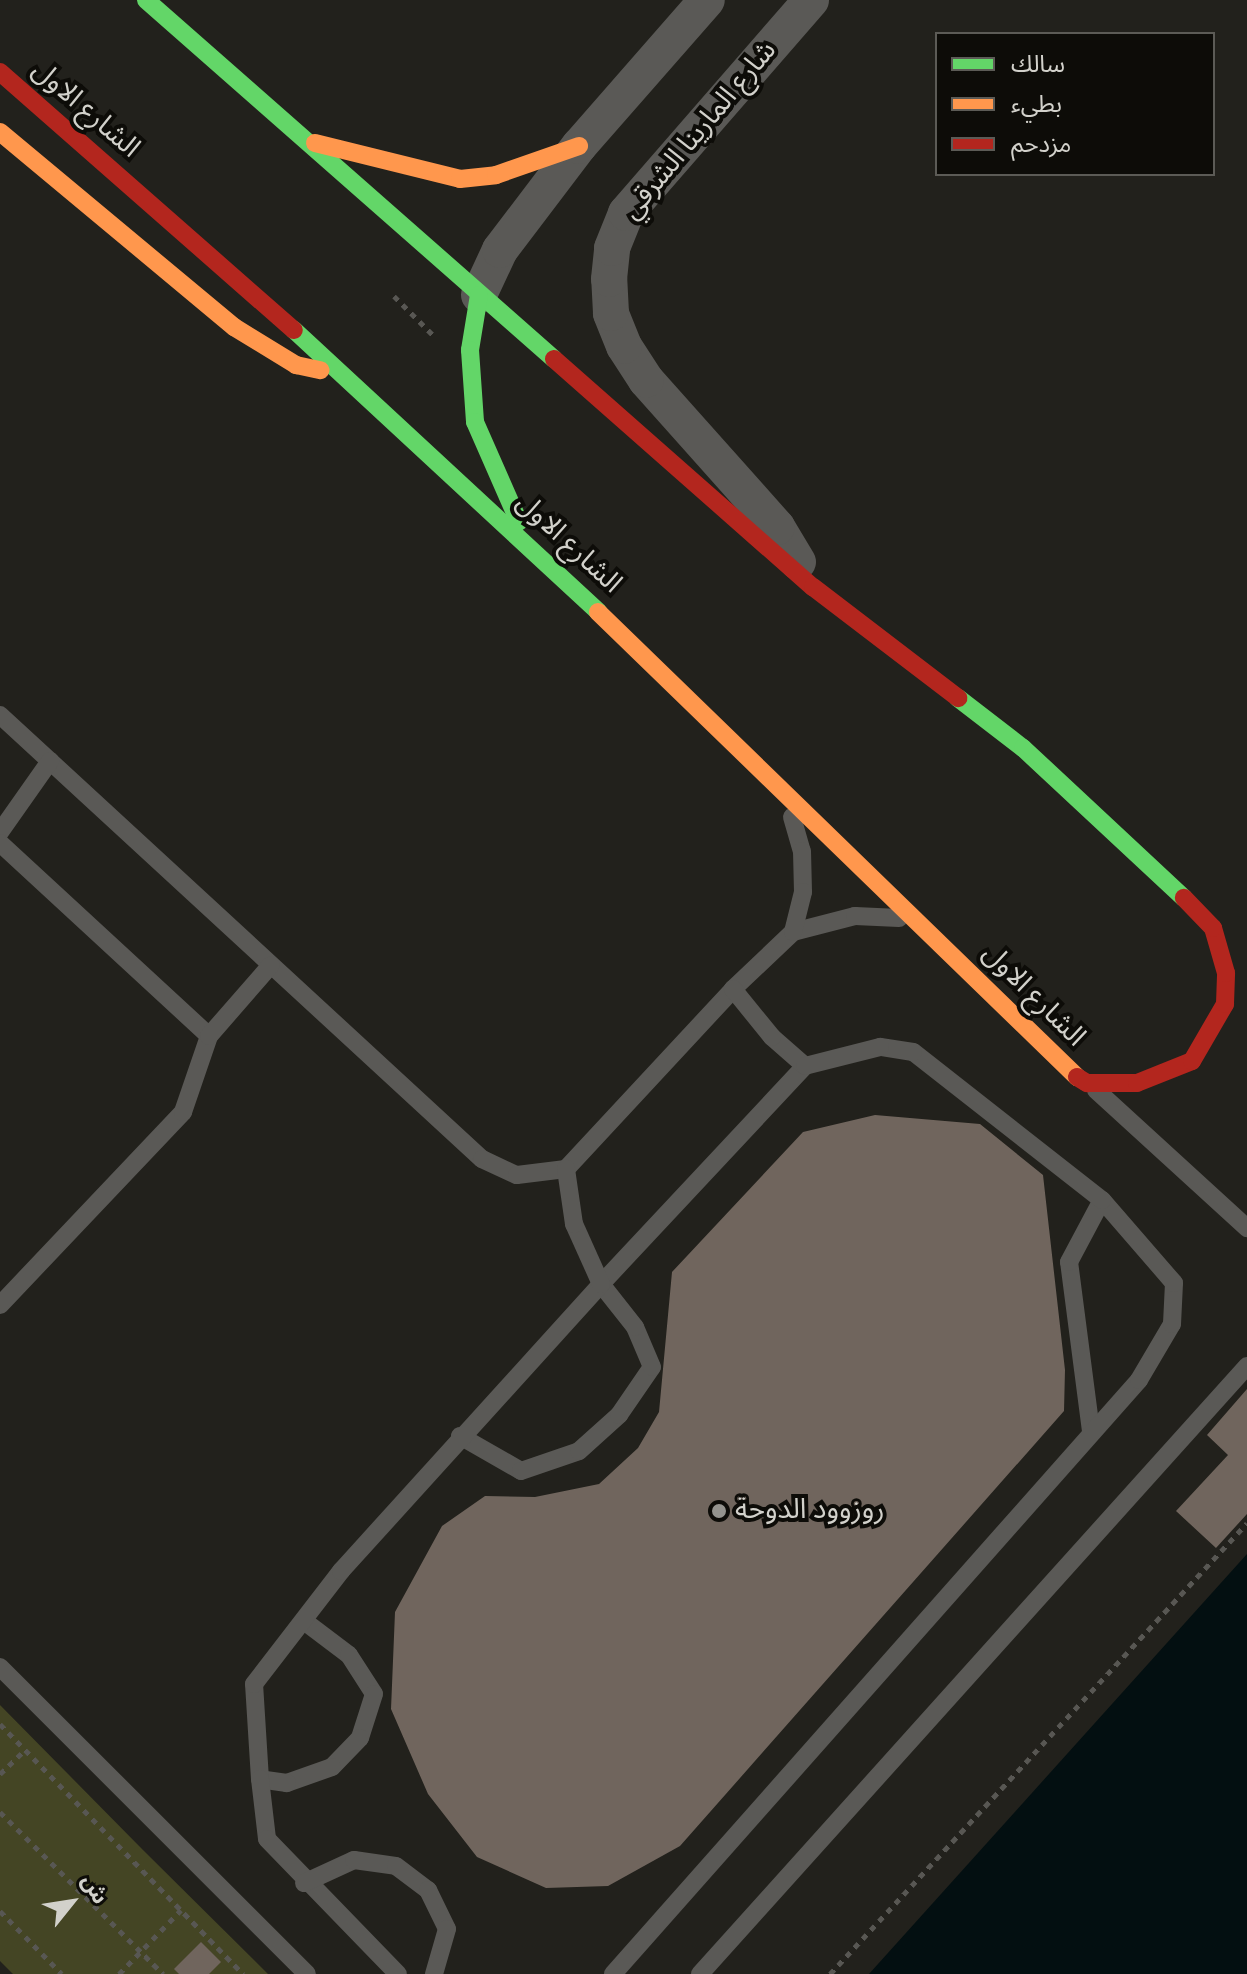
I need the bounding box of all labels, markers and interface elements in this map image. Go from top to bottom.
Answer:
legend [935,32,1215,176]
street label: شارع المارينا الشرقي [616,35,784,227]
text: سالك [1011,51,1065,81]
street label: الشارع الاول [24,54,146,166]
text: بطيء [1011,91,1062,121]
text: مزدحم [1011,131,1071,161]
street label: الشارع الاول [508,487,628,601]
street label: الشارع الاول [974,937,1092,1055]
place label: روزوود الدوحة [735,1494,884,1528]
marker: روزوود الدوحة [710,1502,728,1520]
north arrow [32,1862,112,1942]
text: ش [74,1870,112,1910]

